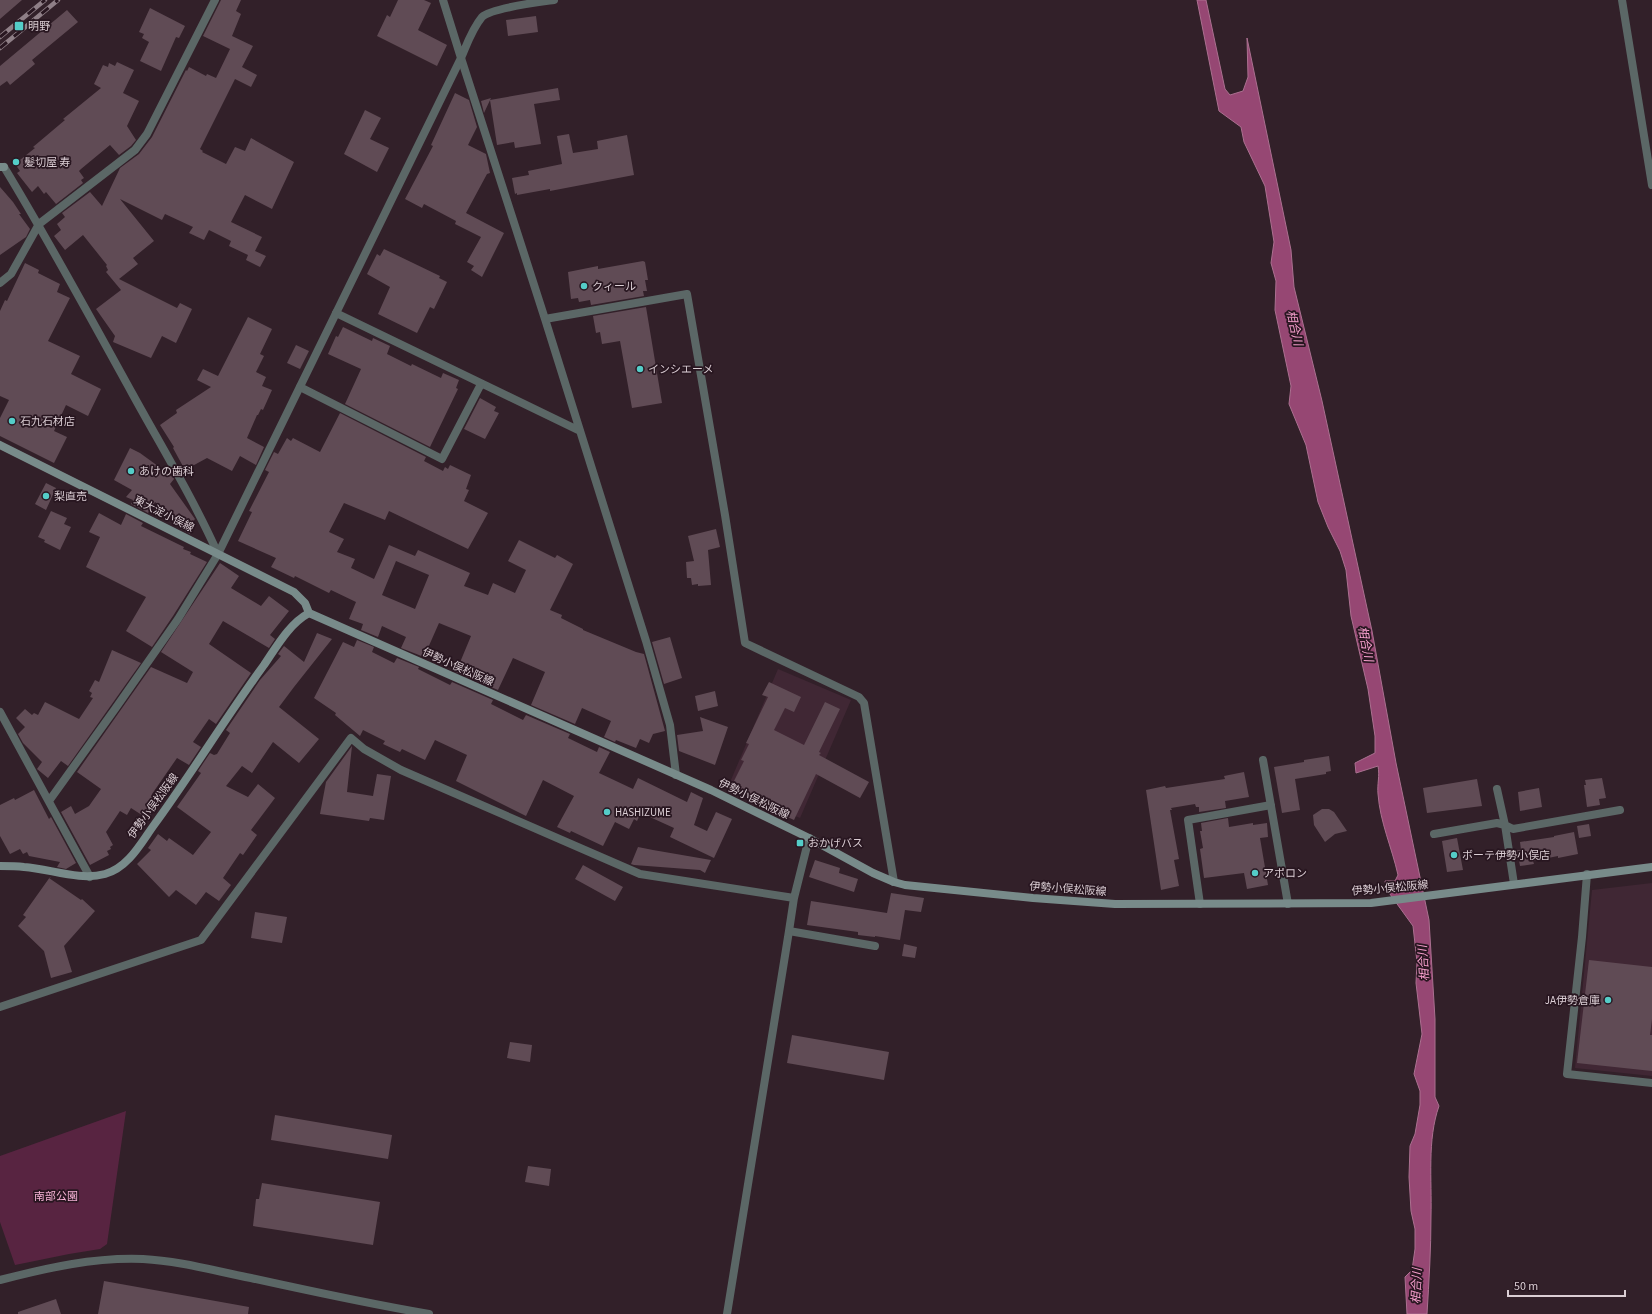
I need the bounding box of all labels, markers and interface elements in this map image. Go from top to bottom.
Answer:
place label: 明野 [28,19,50,34]
marker: 明野 [13,20,25,32]
place label: 髪切屋 寿 [24,155,70,170]
marker: 髪切屋 寿 [11,157,21,167]
place label: クィール [592,279,636,294]
marker: クィール [579,281,589,291]
water label: 相合川 [1282,309,1307,349]
place label: インシエーメ [648,362,714,377]
marker: インシエーメ [635,364,645,374]
place label: 石九石材店 [20,414,75,429]
marker: 石九石材店 [7,416,17,426]
place label: あけの歯科 [139,464,194,479]
marker: あけの歯科 [126,466,136,476]
place label: 梨直売 [54,489,87,504]
marker: 梨直売 [41,491,51,501]
street label: 東大淀小俣線 [131,492,197,536]
water label: 相合川 [1353,625,1377,665]
street label: 伊勢小俣松阪線 [420,644,496,690]
street label: 伊勢小俣松阪線 [124,770,182,842]
street label: 伊勢小俣松阪線 [716,775,792,823]
place label: HASHIZUME [615,805,671,820]
marker: HASHIZUME [602,807,612,817]
place label: おかげバス [808,836,863,851]
marker: おかげバス [795,838,805,848]
place label: ボーテ伊勢小俣店 [1462,848,1550,863]
marker: ボーテ伊勢小俣店 [1449,850,1459,860]
place label: アポロン [1263,866,1307,881]
marker: アポロン [1250,868,1260,878]
street label: 伊勢小俣松阪線 [1351,877,1429,899]
street label: 伊勢小俣松阪線 [1029,879,1107,899]
water label: 相合川 [1414,942,1434,982]
place label: JA伊勢倉庫 [1545,993,1600,1008]
marker: JA伊勢倉庫 [1603,995,1613,1005]
park label: 南部公園 [34,1189,78,1204]
water label: 相合川 [1408,1266,1426,1304]
scale bar [1508,1272,1625,1298]
text: 50 m [1514,1278,1538,1295]

